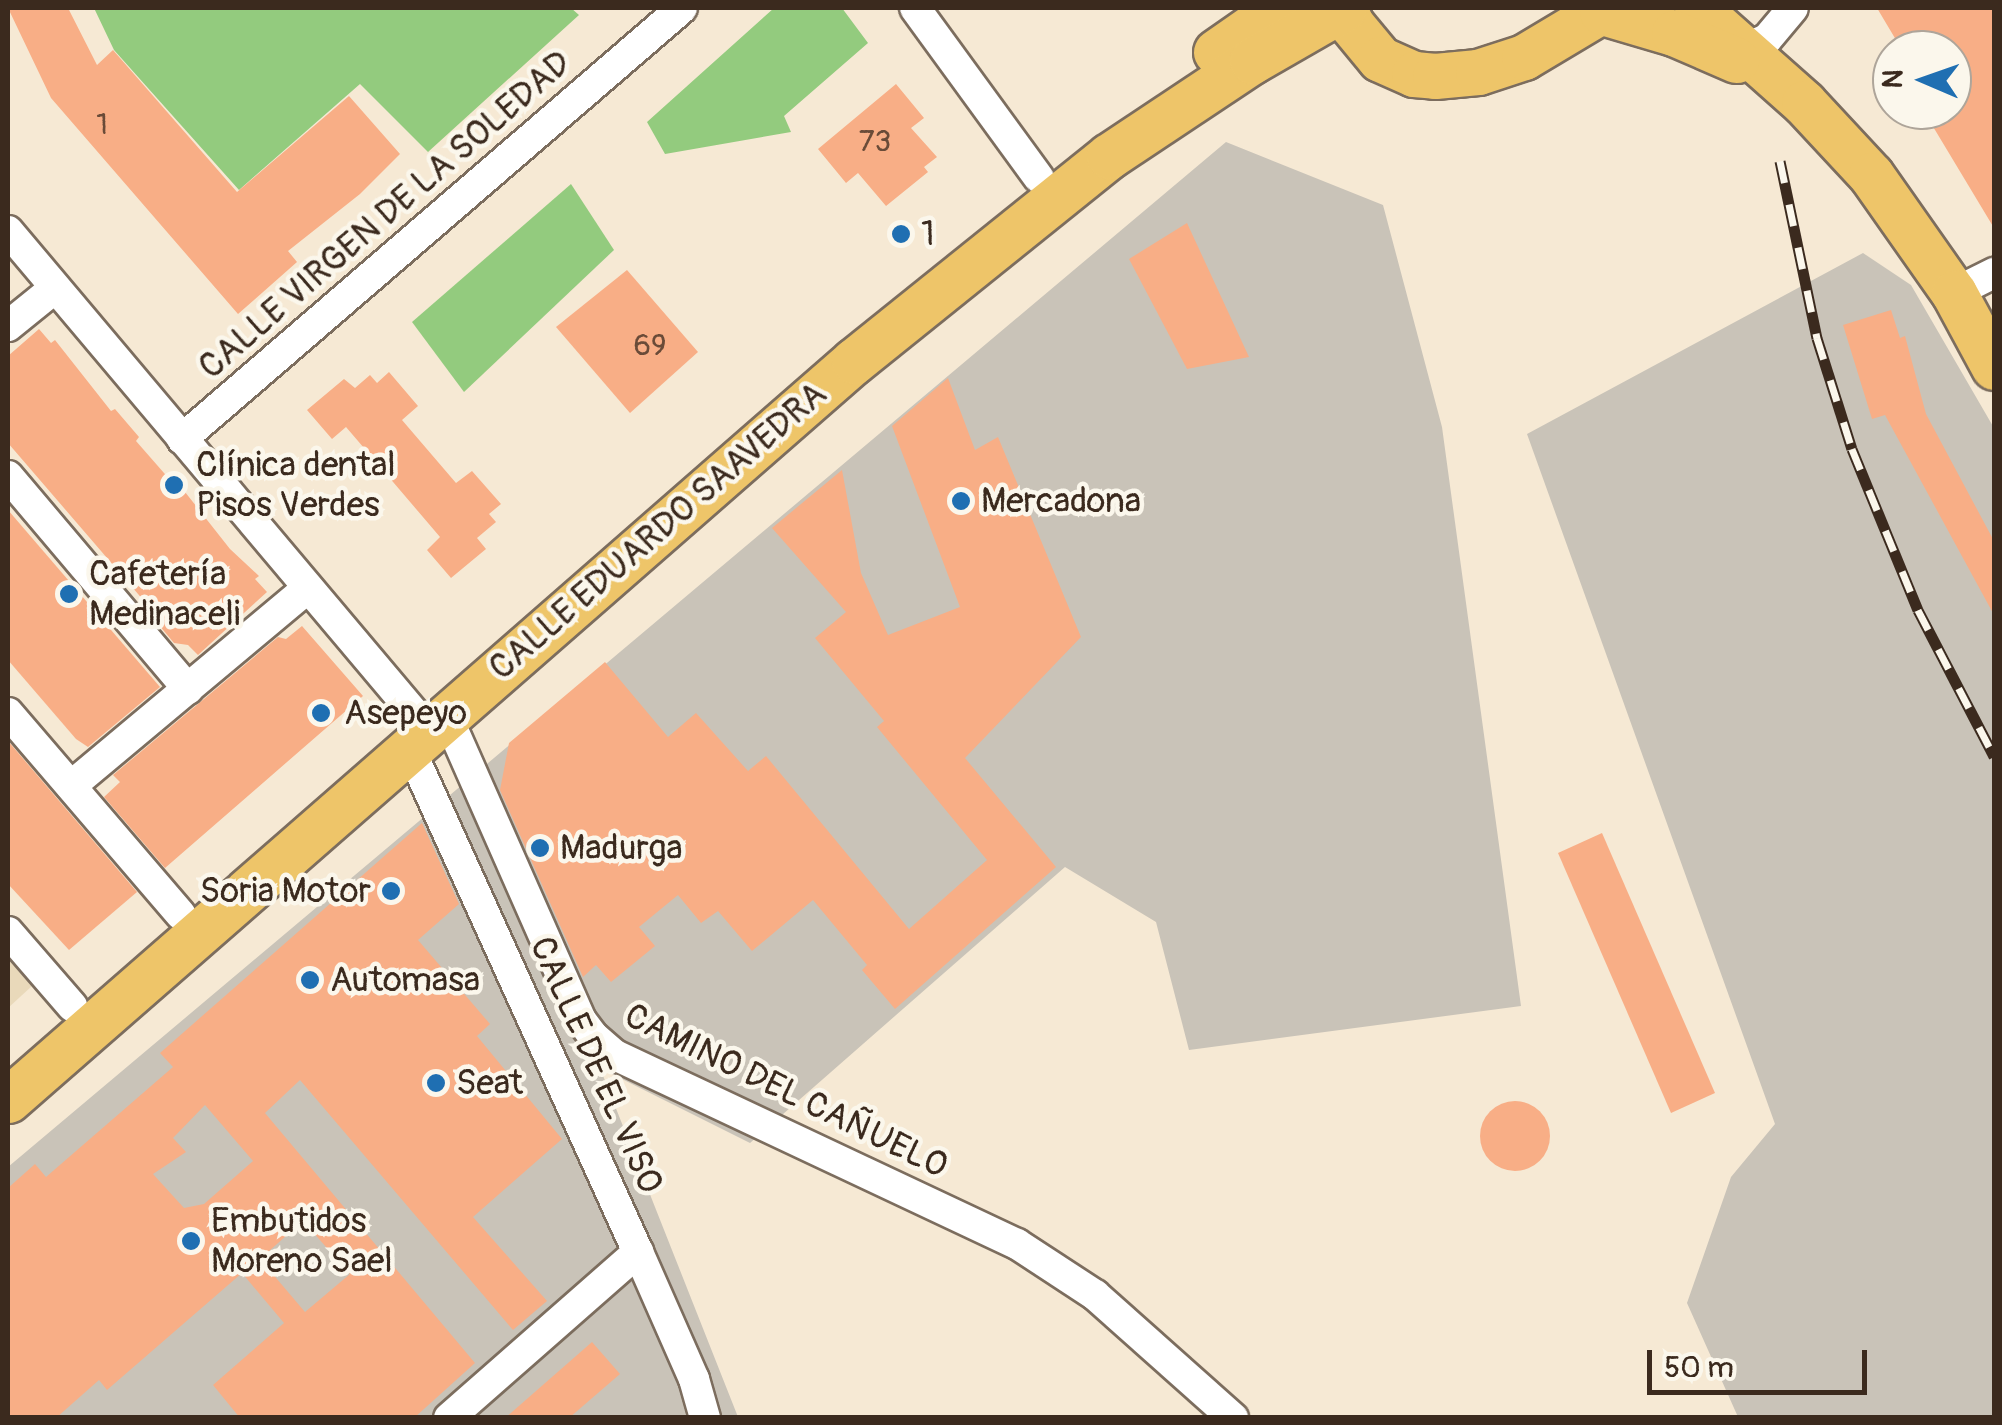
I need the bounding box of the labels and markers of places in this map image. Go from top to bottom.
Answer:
place label: 1 [921,213,935,255]
marker: 1 [890,223,912,245]
place label: Clínica dental Pisos Verdes [196,444,396,526]
marker: Clínica dental Pisos Verdes [161,472,187,498]
place label: Mercadona [981,480,1141,522]
marker: Mercadona [950,490,972,512]
place label: Cafetería Medinaceli [89,553,240,635]
marker: Cafetería Medinaceli [58,583,80,605]
place label: Asepeyo [344,692,467,734]
marker: Asepeyo [308,700,334,726]
place label: Madurga [560,827,683,869]
marker: Madurga [529,837,551,859]
place label: Soria Motor [200,870,371,912]
marker: Soria Motor [380,880,402,902]
place label: Automasa [330,959,480,1001]
marker: Automasa [299,969,321,991]
place label: Seat [456,1062,523,1104]
marker: Seat [425,1072,447,1094]
place label: Embutidos Moreno Sael [211,1200,393,1282]
marker: Embutidos Moreno Sael [180,1230,202,1252]

